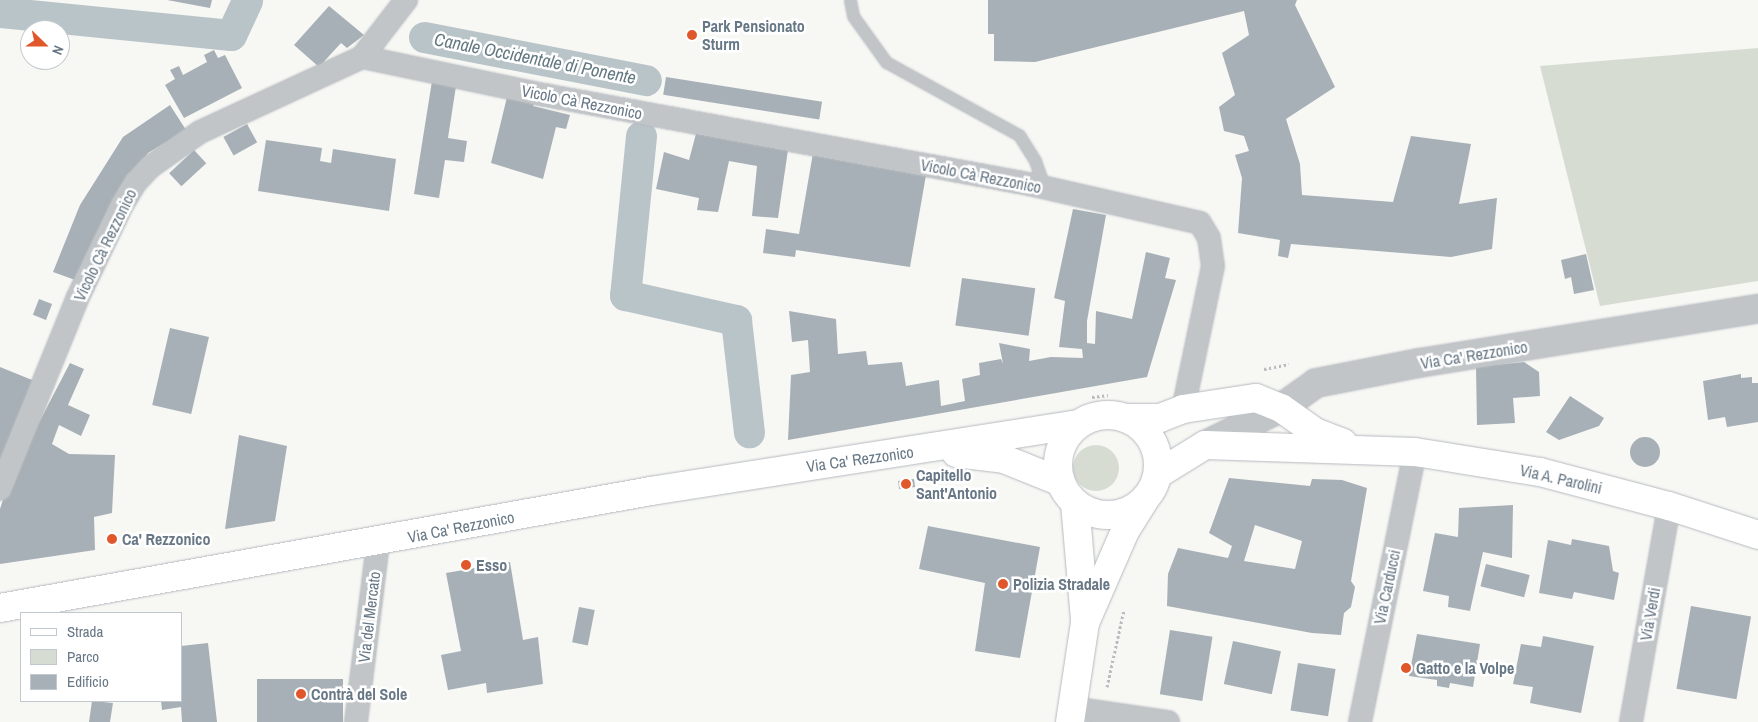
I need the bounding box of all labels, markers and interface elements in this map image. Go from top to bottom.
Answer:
place label: Park Pensionato Sturm [702,16,805,54]
north arrow [20,20,70,70]
water label: Canale Occidentale di Ponente [432,29,638,89]
marker: Park Pensionato Sturm [686,29,698,41]
text: N [48,43,68,57]
street label: Vicolo Cà Rezzonico [520,81,644,123]
street label: Vicolo Cà Rezzonico [919,155,1043,197]
street label: Vicolo Cà Rezzonico [70,186,140,304]
street label: Via Ca' Rezzonico [1419,337,1529,373]
street label: Via Ca' Rezzonico [805,442,915,476]
street label: Via A. Parolini [1518,460,1604,498]
place label: Capitello Sant'Antonio [916,465,997,503]
marker: Capitello Sant'Antonio [900,478,912,490]
street label: Via Ca' Rezzonico [406,507,516,547]
place label: Ca' Rezzonico [122,529,210,549]
marker: Ca' Rezzonico [106,533,118,545]
street label: Via Carducci [1370,548,1404,626]
place label: Esso [476,555,507,575]
marker: Esso [460,559,472,571]
street label: Via del Mercato [354,570,384,664]
place label: Polizia Stradale [1013,574,1110,594]
marker: Polizia Stradale [997,578,1009,590]
street label: Via Verdi [1636,586,1664,642]
legend [20,612,182,702]
text: Strada [67,621,103,642]
text: Parco [67,646,99,667]
place label: Gatto e la Volpe [1416,658,1514,678]
marker: Gatto e la Volpe [1400,662,1412,674]
text: Edificio [67,671,109,692]
place label: Contrà del Sole [311,684,407,704]
marker: Contrà del Sole [295,688,307,700]

